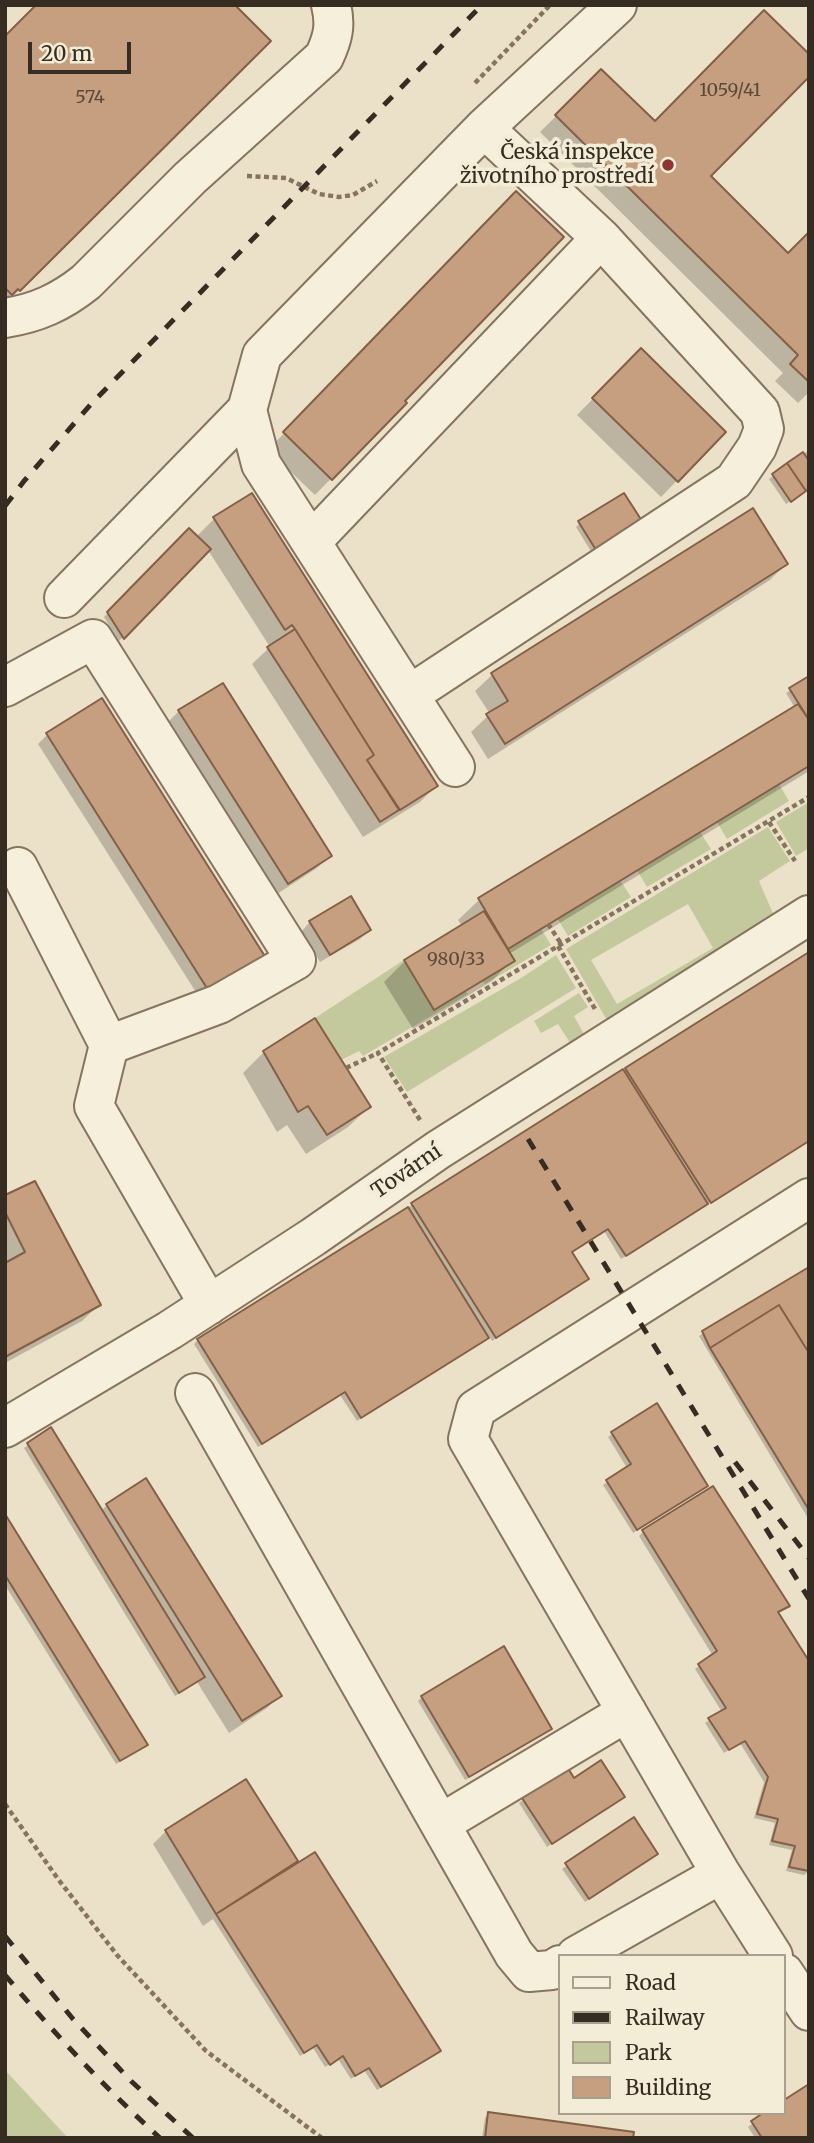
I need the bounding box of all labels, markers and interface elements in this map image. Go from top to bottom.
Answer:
scale bar [32,28,135,72]
text: 20 m [41,40,92,67]
house number: 1059/41 [699,80,761,102]
house number: 574 [75,87,105,109]
place label: Česká inspekce životního prostředí [460,140,654,190]
marker: Česká inspekce životního prostředí [660,157,676,173]
house number: 980/33 [427,949,485,971]
street label: Tovární [367,1139,447,1205]
legend [558,1954,786,2115]
text: Road [625,1969,676,1996]
text: Railway [625,2004,705,2031]
text: Park [625,2039,672,2066]
text: Building [625,2074,711,2101]

